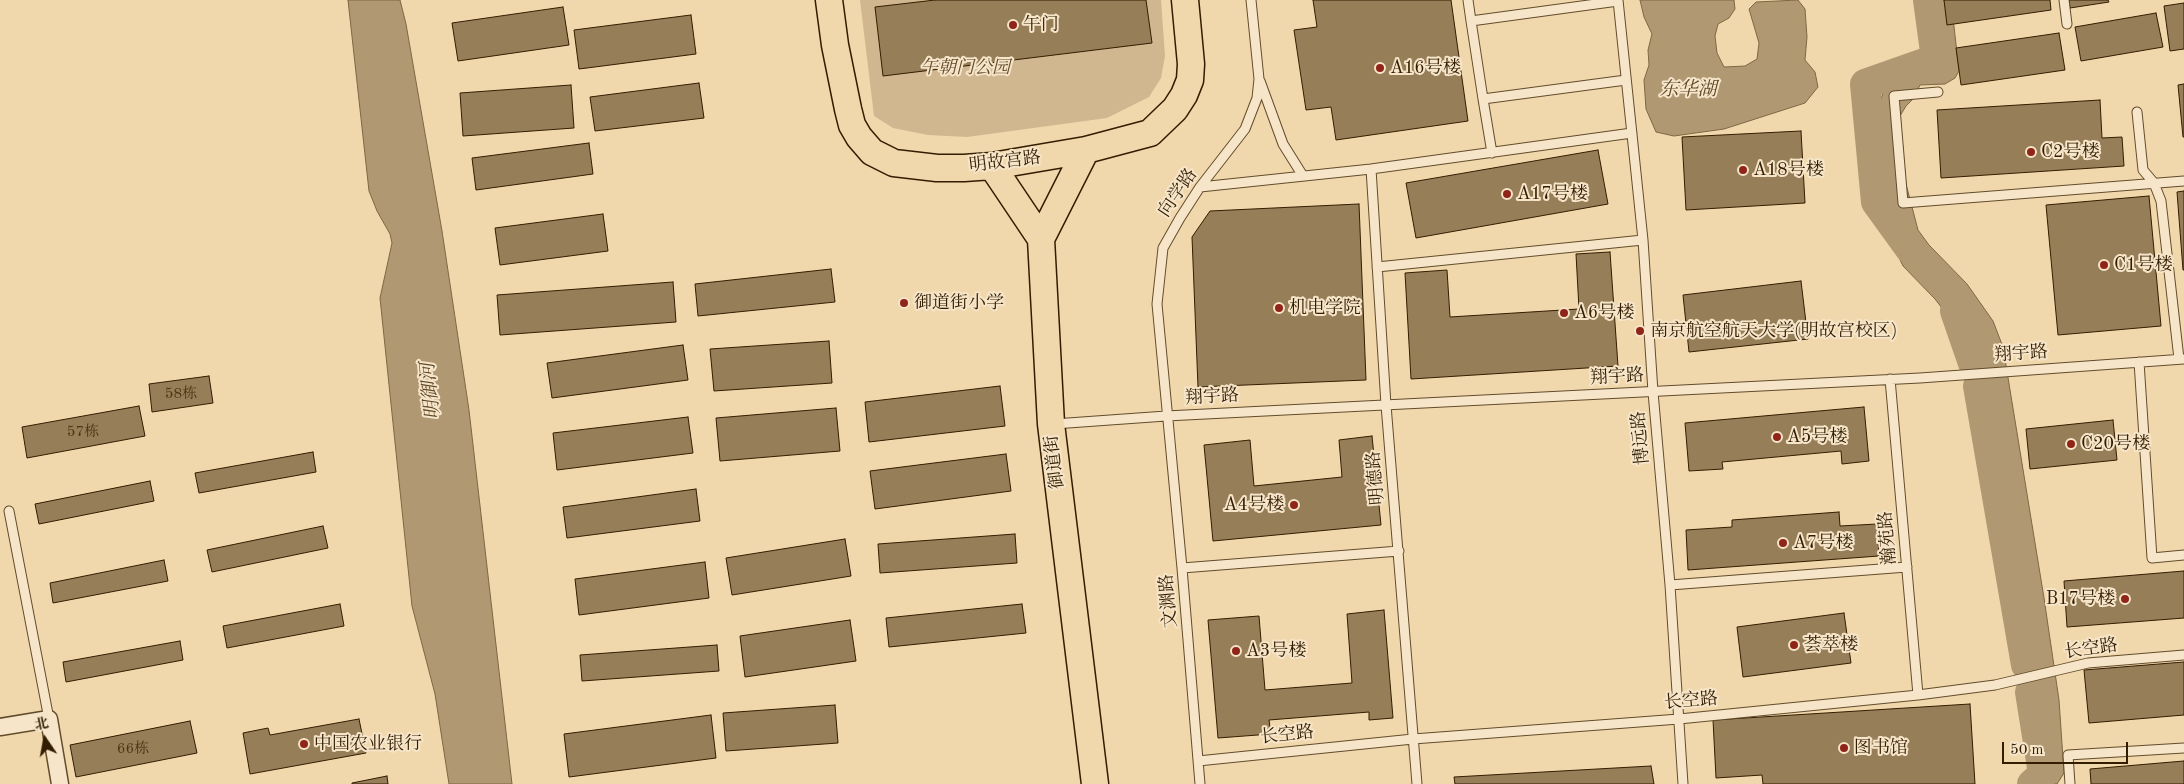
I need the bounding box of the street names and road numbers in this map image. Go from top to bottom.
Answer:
street label: 明故宫路 [968,147,1042,177]
street label: 向学路 [1154,165,1202,221]
street label: 翔宇路 [1993,341,2049,367]
street label: 翔宇路 [1589,365,1645,389]
street label: 翔宇路 [1184,385,1240,409]
street label: 博远路 [1628,410,1654,466]
street label: 御道街 [1041,434,1069,490]
street label: 明德路 [1363,450,1389,506]
street label: 瀚苑路 [1875,510,1901,566]
street label: 文渊路 [1156,573,1182,629]
street label: 长空路 [2063,635,2119,663]
street label: 长空路 [1663,688,1719,714]
street label: 长空路 [1259,721,1315,749]

